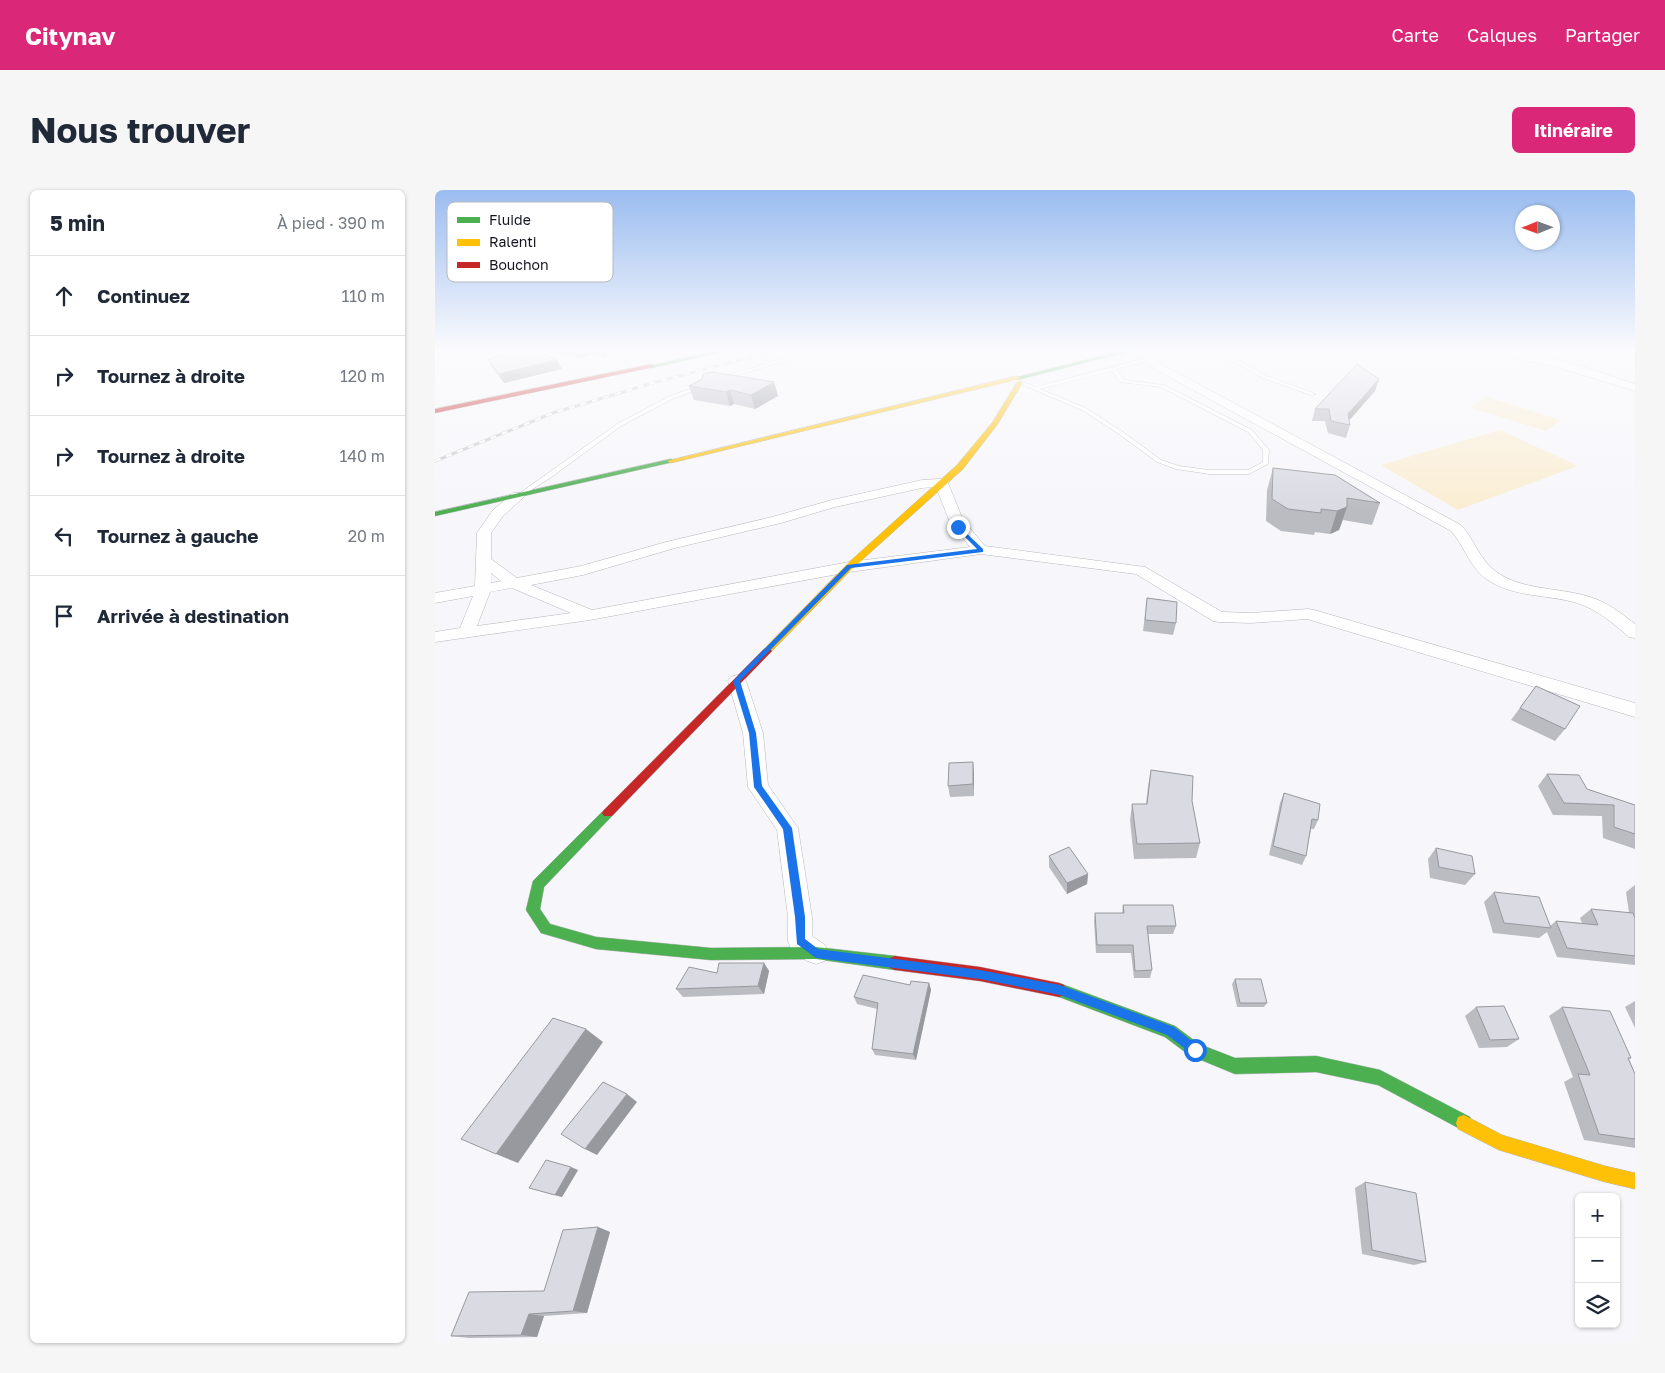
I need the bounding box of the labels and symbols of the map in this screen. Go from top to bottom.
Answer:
legend [447,202,613,282]
north arrow [1515,205,1560,250]
text: Fluide [489,211,531,228]
text: Ralenti [489,233,537,250]
text: Bouchon [489,256,549,273]
route end [947,516,970,539]
route start [1184,1039,1207,1062]

